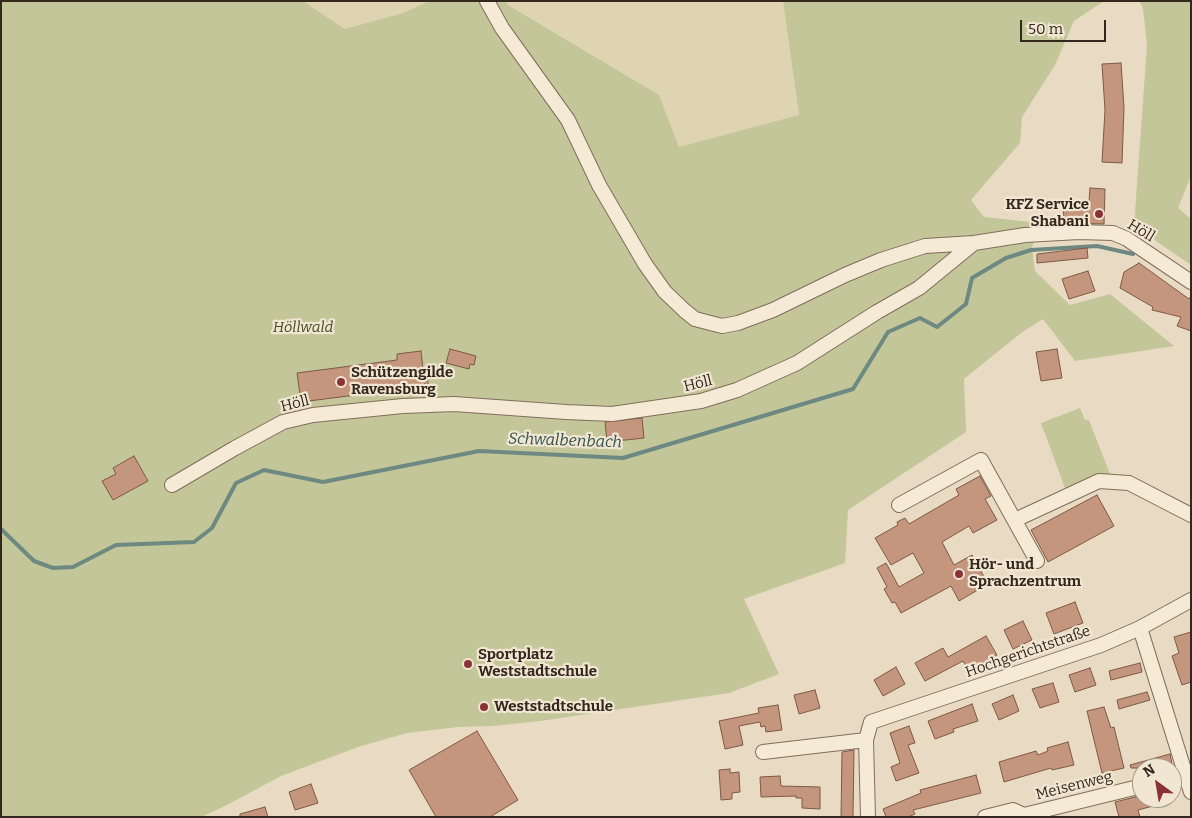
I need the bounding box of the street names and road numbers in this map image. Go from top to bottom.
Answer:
street label: Höll [1124,216,1158,246]
street label: Höll [682,372,714,396]
street label: Höll [279,392,311,416]
street label: Hochgerichtstraße [963,622,1093,682]
street label: Meisenweg [1034,768,1114,804]

